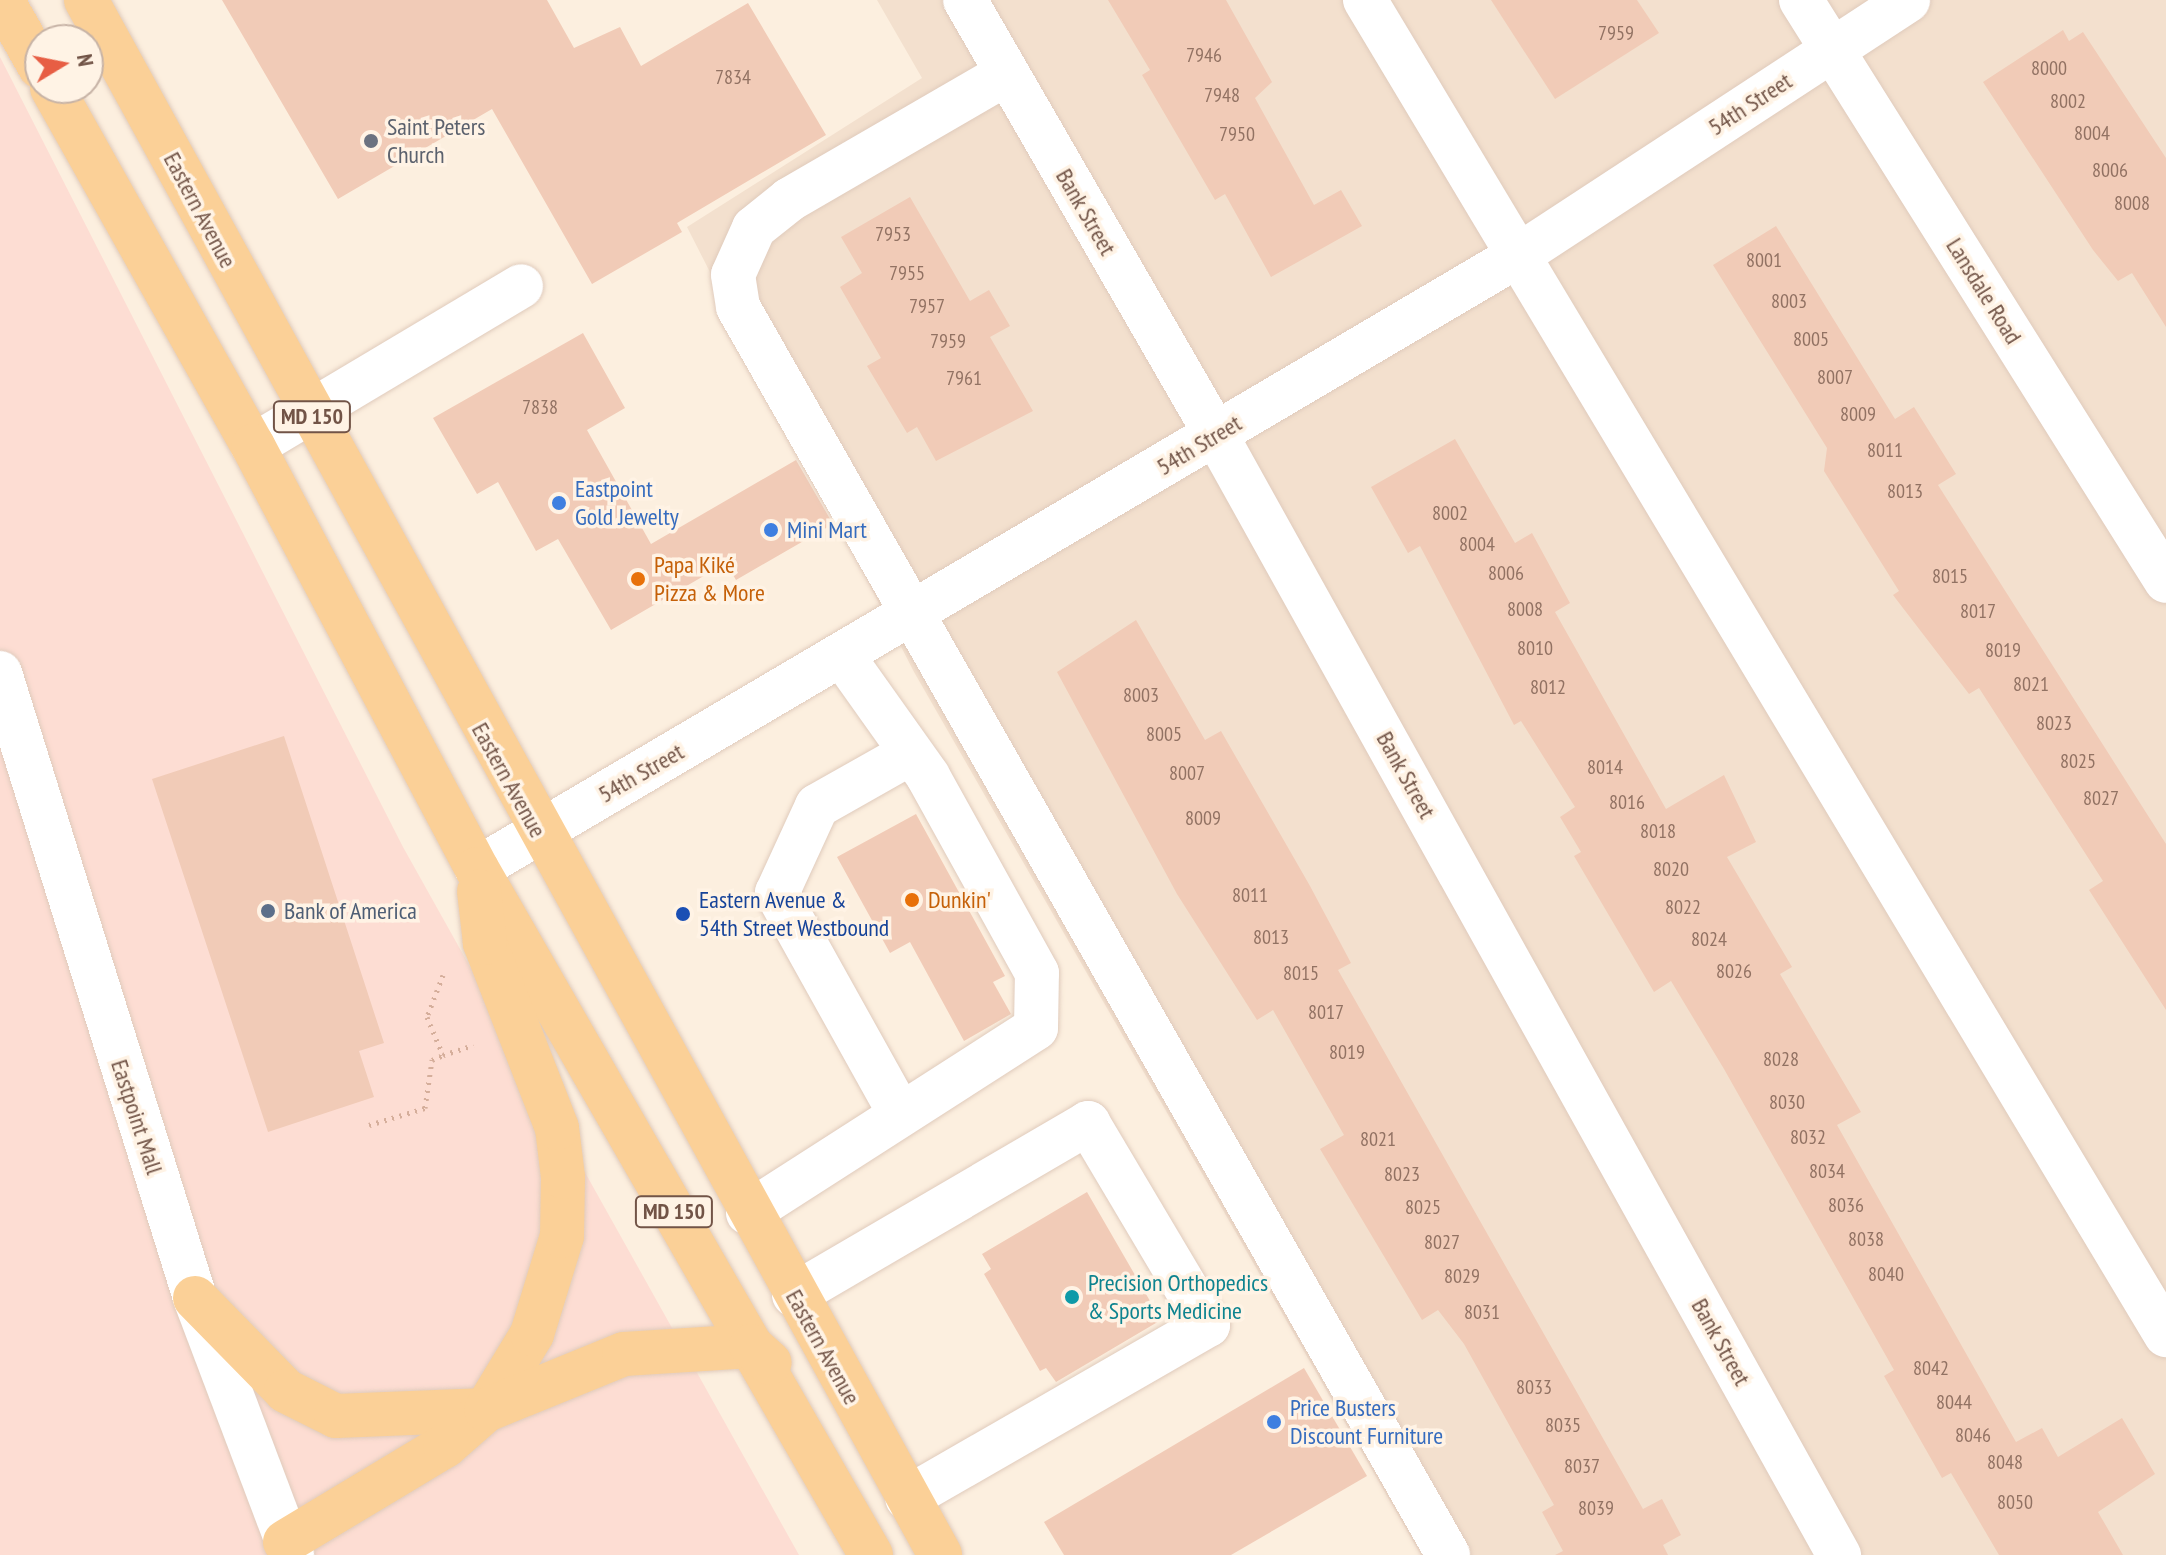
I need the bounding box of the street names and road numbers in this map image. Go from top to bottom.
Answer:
street label: 54th Street [1703,66,1797,142]
street label: Eastern Avenue [157,147,243,273]
street label: Bank Street [1050,163,1122,261]
street label: Lansdale Road [1940,233,2028,349]
road number: MD 150 [272,399,352,435]
street label: 54th Street [1151,409,1247,481]
street label: Eastern Avenue [466,717,552,843]
street label: Bank Street [1370,726,1442,824]
street label: 54th Street [593,737,689,809]
street label: Eastpoint Mall [105,1056,169,1178]
road number: MD 150 [634,1194,714,1230]
street label: Eastern Avenue [780,1284,866,1410]
street label: Bank Street [1685,1293,1757,1391]

